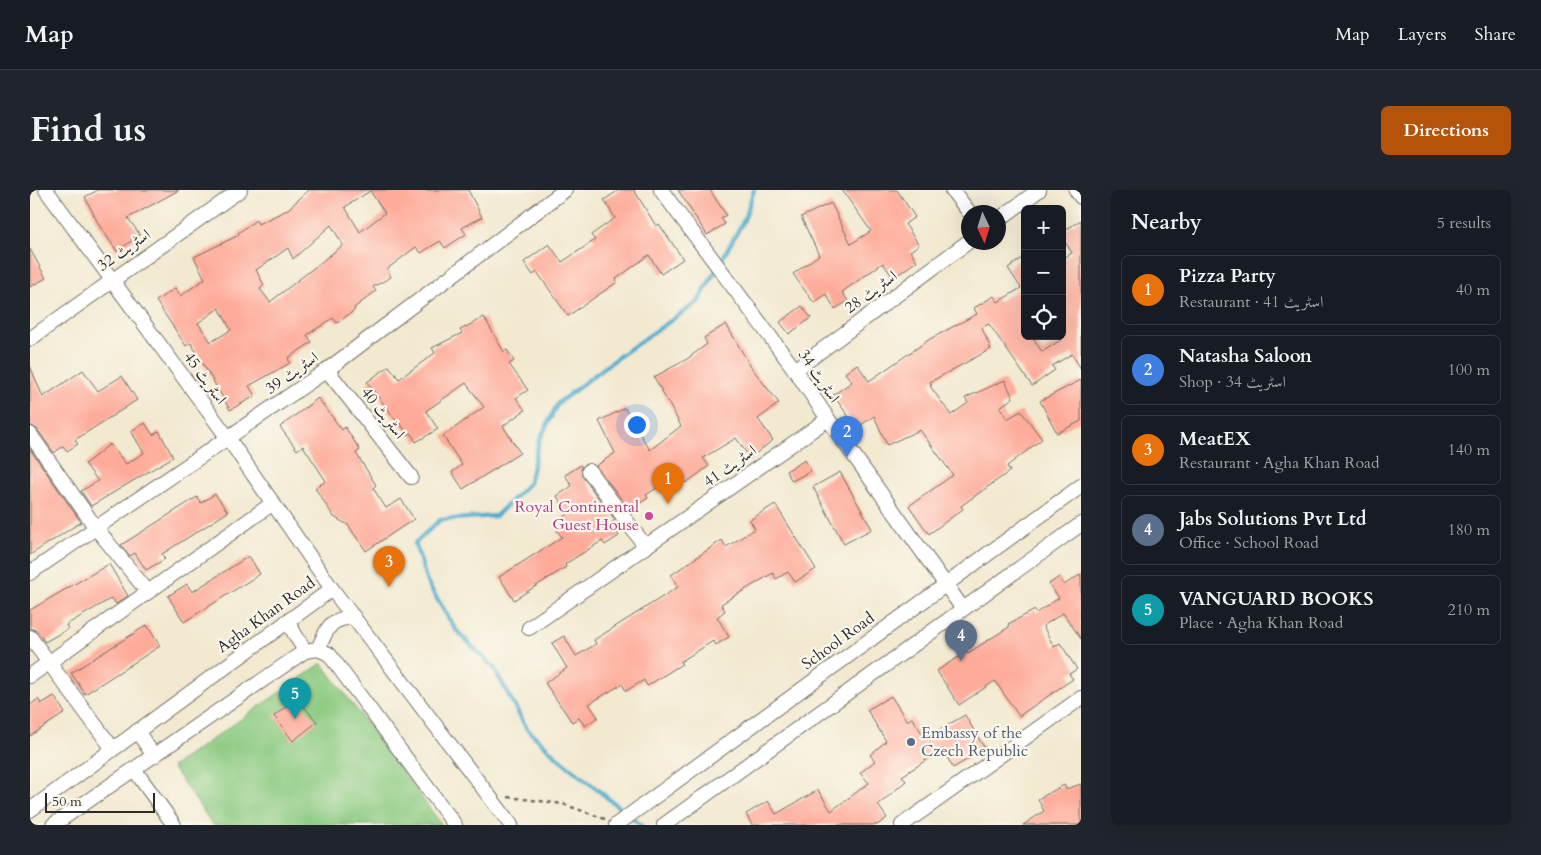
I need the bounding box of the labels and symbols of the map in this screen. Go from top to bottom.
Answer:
north arrow [961,205,1006,250]
street label: اسٹریٹ 32 [93,224,155,276]
street label: اسٹریٹ 28 [840,265,902,319]
street label: اسٹریٹ 34 [793,345,845,407]
street label: اسٹریٹ 45 [178,347,232,409]
street label: اسٹریٹ 39 [261,347,323,399]
street label: اسٹریٹ 40 [356,382,410,444]
your location [624,412,650,438]
pin: 2 [831,416,863,457]
street label: اسٹریٹ 41 [699,440,761,492]
pin: 1 [652,463,684,504]
place label: Royal Continental Guest House [515,496,639,536]
marker: Royal Continental Guest House [643,510,655,522]
pin: 3 [373,546,405,587]
street label: Agha Khan Road [212,572,320,658]
street label: School Road [797,607,879,675]
pin: 4 [945,620,977,661]
pin: 5 [279,678,311,719]
place label: Embassy of the Czech Republic [921,722,1028,762]
marker: Embassy of the Czech Republic [905,736,917,748]
scale bar [45,790,155,813]

